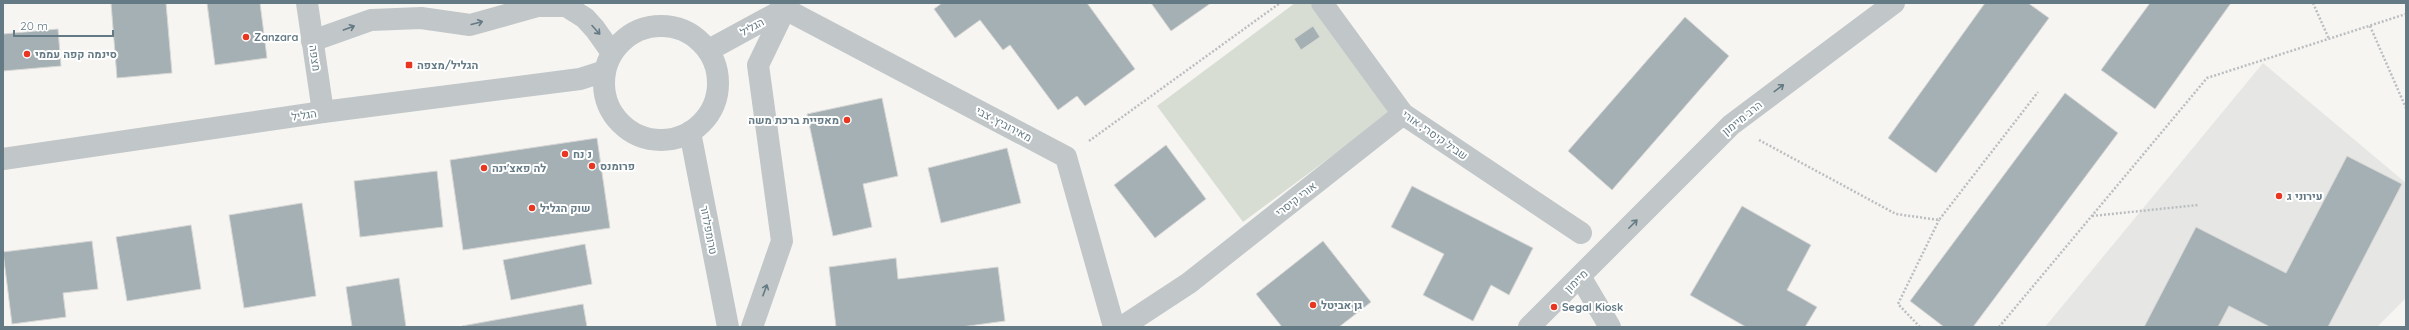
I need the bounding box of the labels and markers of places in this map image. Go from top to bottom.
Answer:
place label: Zanzara [254,30,298,44]
marker: Zanzara [241,32,251,42]
place label: סינמה קפה עממי [35,47,117,61]
marker: סינמה קפה עממי [22,49,32,59]
place label: הגליל/מצפה [417,58,479,72]
marker: הגליל/מצפה [404,60,414,70]
place label: מאפיית ברכת משה [748,113,839,127]
marker: מאפיית ברכת משה [842,115,852,125]
place label: נ נח [573,147,592,161]
marker: נ נח [560,149,570,159]
place label: פרומנס [600,159,635,173]
place label: לה פאצ'ינה [492,161,546,175]
marker: פרומנס [587,161,597,171]
marker: לה פאצ'ינה [479,163,489,173]
place label: עירוני ג [2287,189,2323,203]
marker: עירוני ג [2274,191,2284,201]
place label: שוק הגליל [540,201,590,215]
marker: שוק הגליל [527,203,537,213]
place label: גן אביטל [1321,298,1363,312]
marker: גן אביטל [1308,300,1318,310]
place label: Segal Kiosk [1562,300,1623,314]
marker: Segal Kiosk [1549,302,1559,312]

